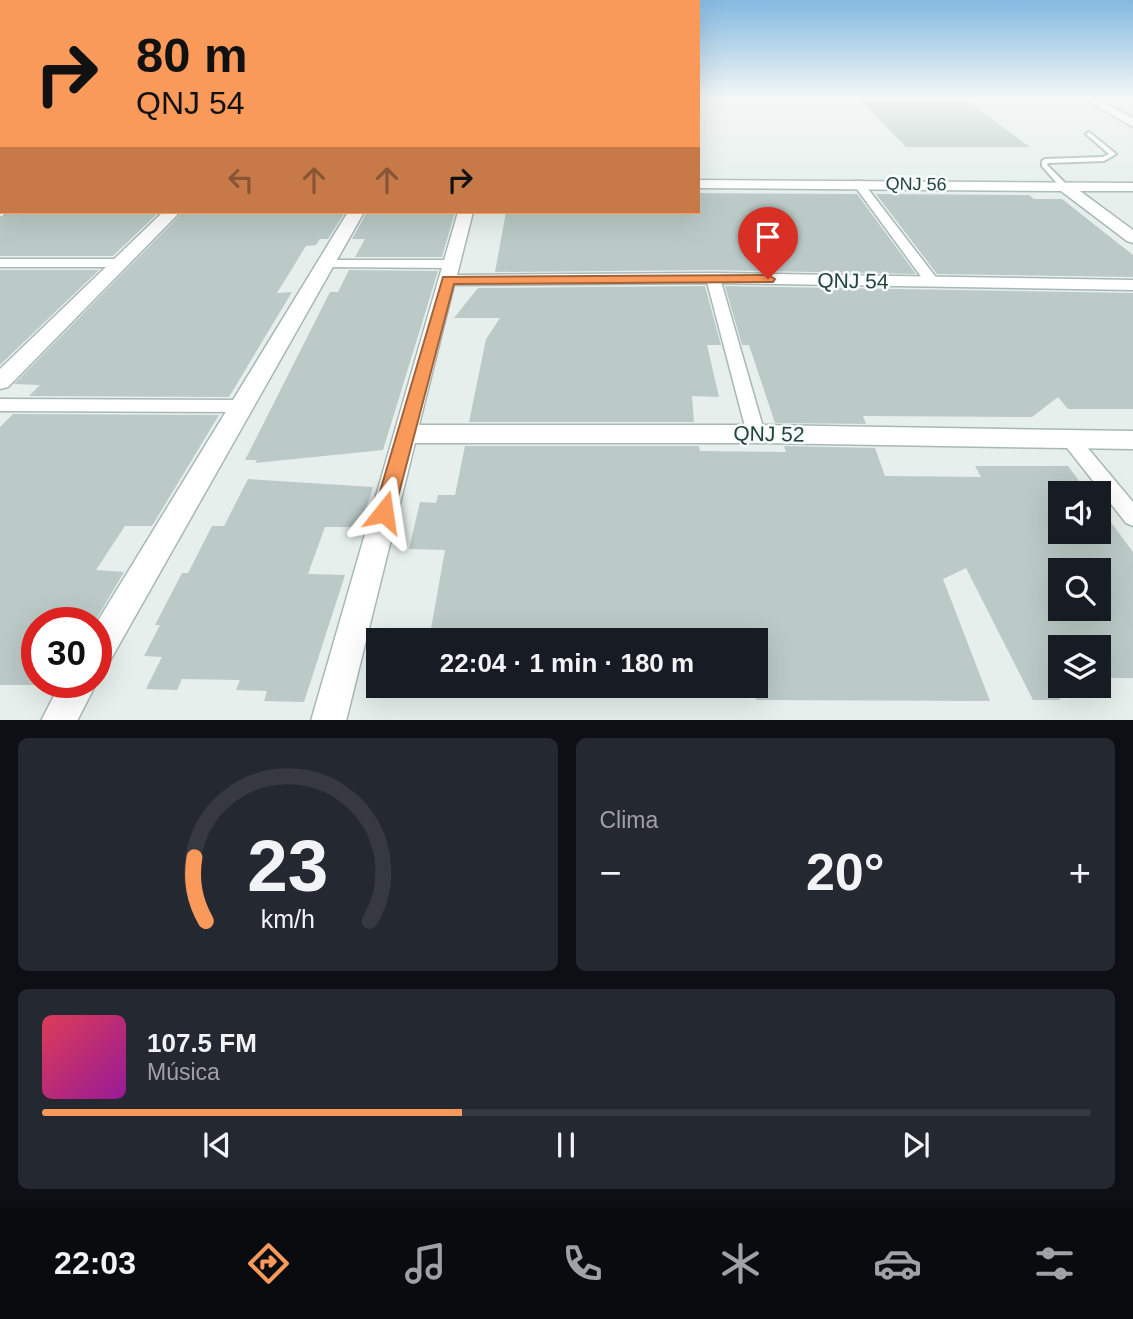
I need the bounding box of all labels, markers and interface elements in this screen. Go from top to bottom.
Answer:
icon: right [21,28,112,119]
text: 80 m [136,28,248,82]
text: QNJ 54 [136,85,244,121]
icon: left [222,161,260,199]
icon: ahead [295,161,333,199]
icon: ahead [368,161,406,199]
icon: right [441,161,479,199]
street label: QNJ 56 [885,173,947,195]
pin [738,207,798,279]
icon: arrive [749,218,787,256]
street label: QNJ 54 [817,268,889,293]
street label: QNJ 52 [733,421,805,446]
position arrow [347,475,421,549]
map controls [1048,481,1111,698]
button: sound [1048,481,1111,544]
button: search [1048,558,1111,621]
speed limit sign: 30 [21,607,112,698]
button: layers [1048,635,1111,698]
text: 22:04 · 1 min · 180 m [440,648,694,678]
text: Clima [600,807,658,833]
text: 23 [247,825,328,906]
text: 20° [806,843,885,901]
text: − [600,852,622,894]
text: + [1069,852,1091,894]
text: km/h [261,904,315,932]
text: 107.5 FM [147,1028,257,1058]
text: Música [147,1059,220,1085]
icon: previous [198,1126,236,1164]
icon: pause [547,1126,585,1164]
icon: next [897,1126,935,1164]
icon: directions [244,1239,293,1288]
icon: music [401,1239,450,1288]
icon: phone [558,1239,607,1288]
icon: climate [716,1239,765,1288]
icon: car [873,1239,922,1288]
icon: filters [1030,1239,1079,1288]
text: 22:03 [54,1245,136,1281]

